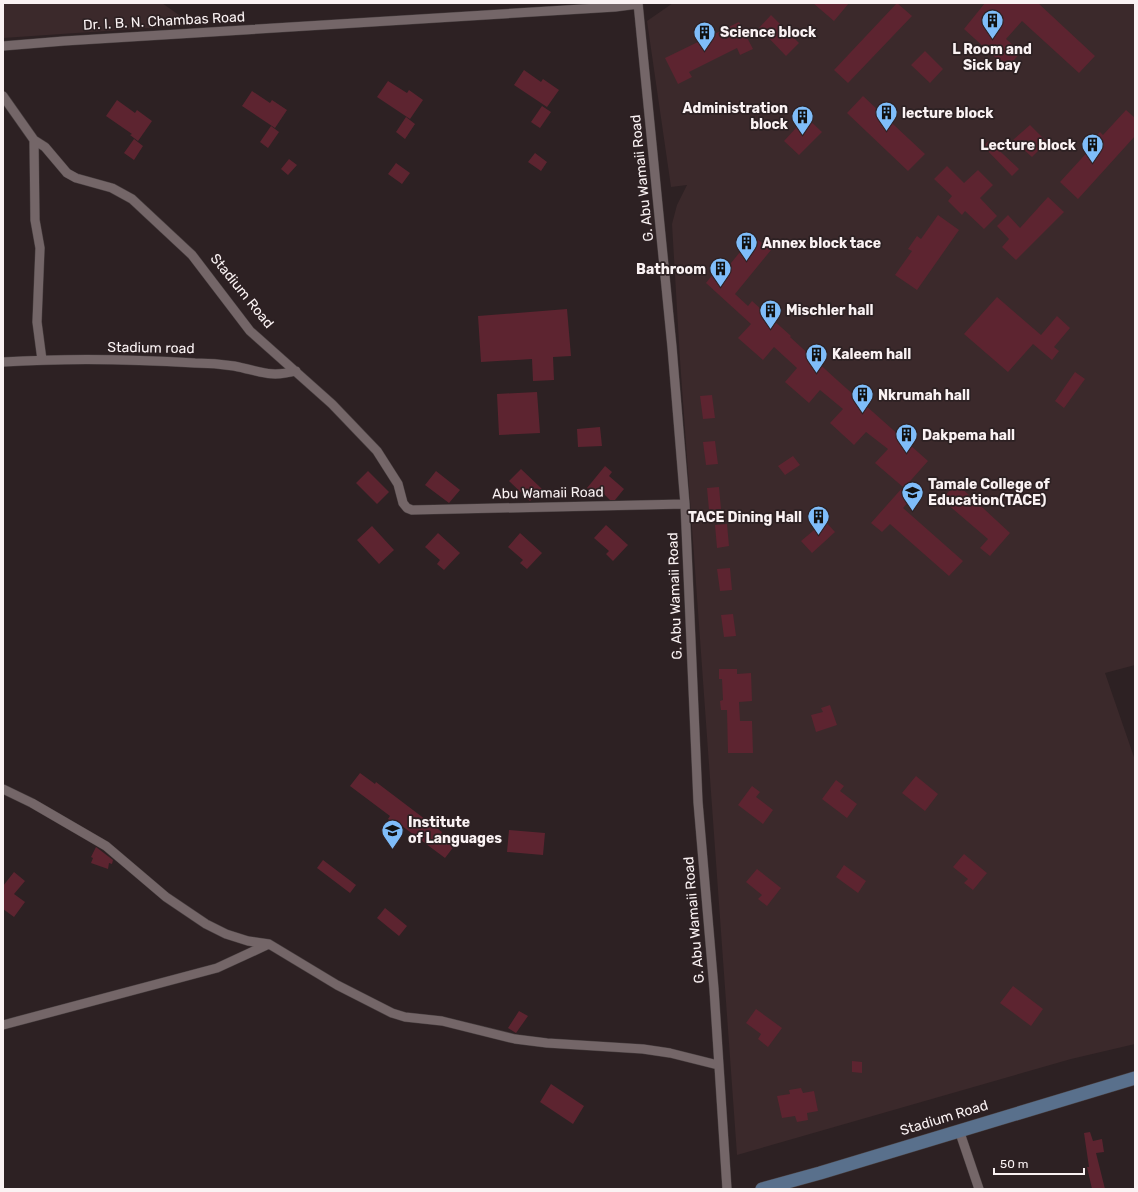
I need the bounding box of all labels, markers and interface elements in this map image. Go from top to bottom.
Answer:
street label: Dr. I. B. N. Chambas Road [82,8,246,34]
building icon: L Room and Sick bay [979,8,1005,41]
building icon: Science block [691,19,717,52]
place label: Science block [720,24,817,41]
place label: L Room and Sick bay [952,41,1032,74]
place label: Administration block [683,100,789,133]
building icon: lecture block [873,100,899,133]
building icon: Administration block [790,103,816,136]
place label: lecture block [902,105,994,122]
street label: G. Abu Wamaii Road [627,114,657,242]
building icon: Lecture block [1079,132,1105,165]
place label: Lecture block [980,137,1077,154]
building icon: Annex block tace [733,230,759,263]
place label: Annex block tace [762,235,881,252]
street label: Stadium Road [207,250,277,332]
building icon: Bathroom [708,256,734,289]
place label: Bathroom [636,261,706,278]
building icon: Mischler hall [757,297,783,330]
place label: Mischler hall [786,302,873,319]
street label: Stadium road [107,339,195,357]
building icon: Kaleem hall [804,341,830,374]
place label: Kaleem hall [832,346,911,363]
building icon: Nkrumah hall [849,382,875,415]
place label: Nkrumah hall [878,387,970,404]
building icon: Dakpema hall [894,422,920,455]
place label: Dakpema hall [922,427,1015,444]
place label: Tamale College of Education(TACE) [928,476,1051,509]
school or university icon: Tamale College of Education(TACE) [900,479,926,512]
street label: Abu Wamaii Road [492,484,604,502]
building icon: TACE Dining Hall [805,504,831,537]
place label: TACE Dining Hall [688,509,802,526]
street label: G. Abu Wamaii Road [664,532,686,660]
place label: Institute of Languages [408,814,502,847]
school or university icon: Institute of Languages [380,817,406,850]
street label: G. Abu Wamaii Road [680,856,708,984]
street label: Stadium Road [898,1097,990,1139]
scale bar [994,1150,1084,1176]
text: 50 m [1000,1157,1028,1171]

